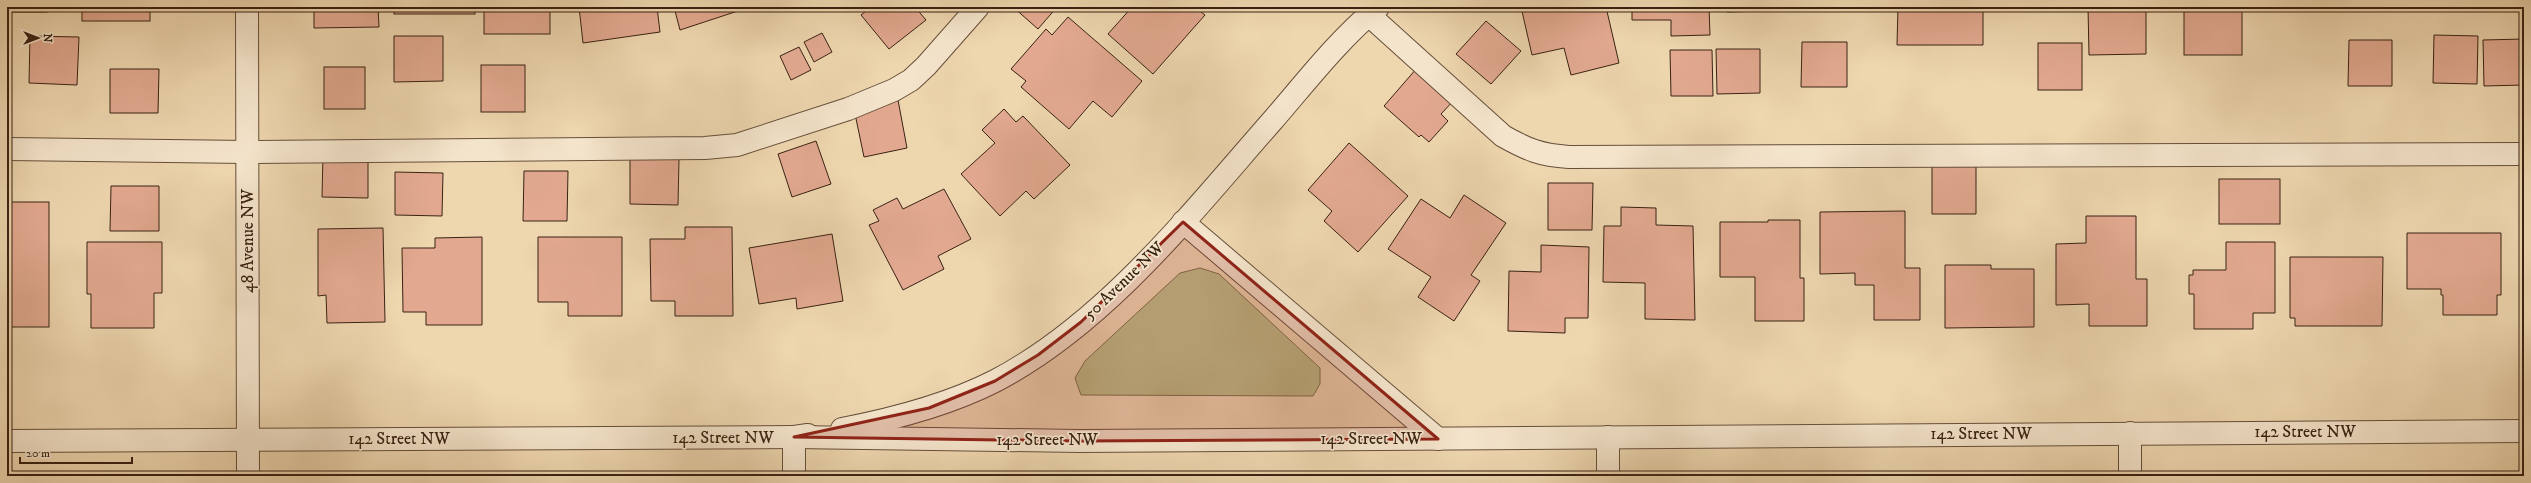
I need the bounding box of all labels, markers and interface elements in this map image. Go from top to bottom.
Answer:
north arrow [18,18,58,58]
text: N [40,33,54,43]
street label: 48 Avenue NW [237,189,259,293]
street label: 50 Avenue NW [1079,237,1169,325]
street label: 142 Street NW [2254,421,2356,443]
street label: 142 Street NW [1930,423,2032,445]
street label: 142 Street NW [672,427,774,449]
street label: 142 Street NW [348,428,450,450]
street label: 142 Street NW [1320,428,1422,450]
street label: 142 Street NW [996,429,1098,451]
scale bar [20,439,132,465]
text: 20 m [26,446,50,461]

